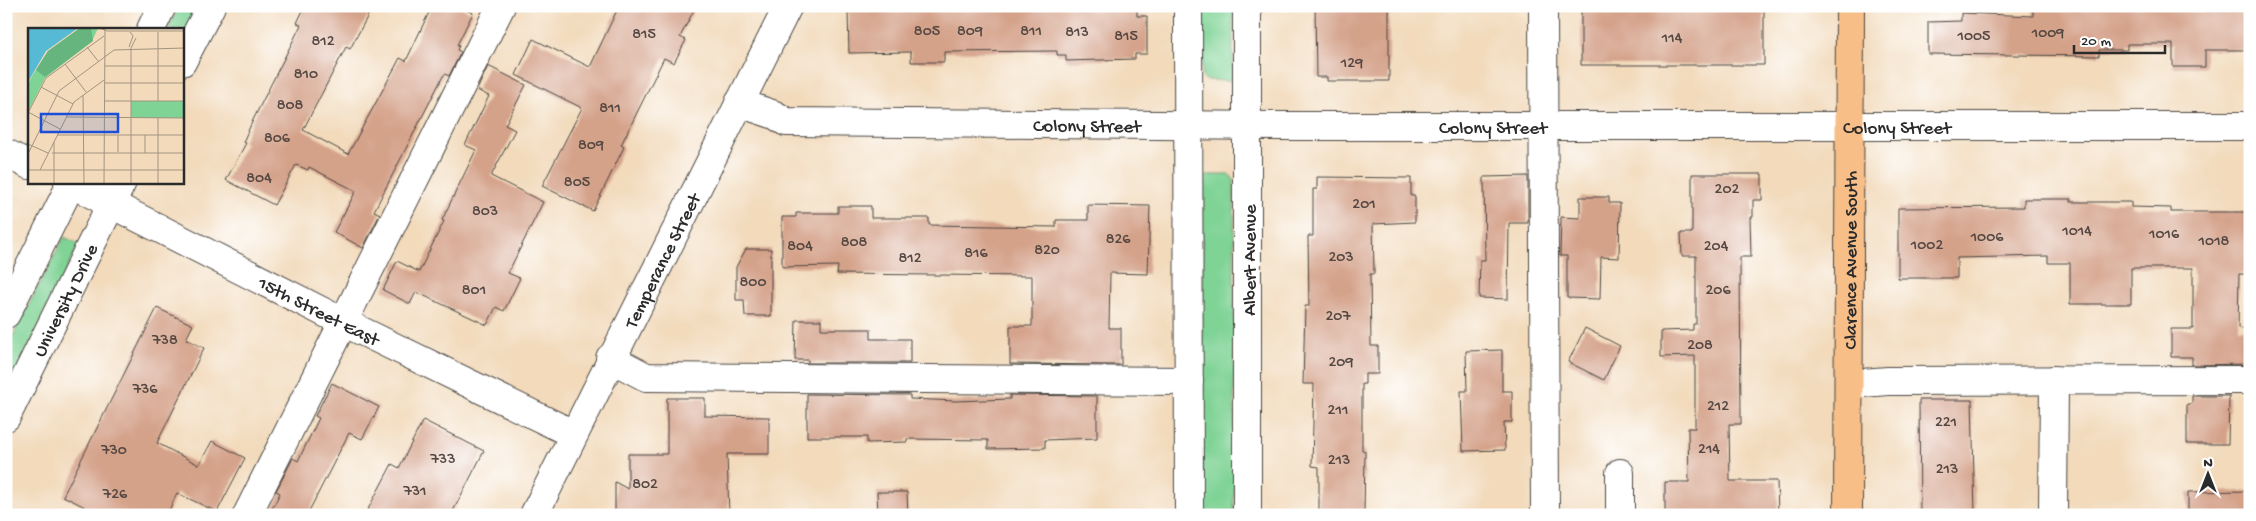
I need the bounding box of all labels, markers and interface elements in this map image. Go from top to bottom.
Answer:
scale bar [2074,22,2165,54]
house number: 805 [914,23,940,42]
house number: 809 [957,23,983,42]
house number: 811 [1020,23,1042,42]
house number: 813 [1065,24,1089,43]
house number: 1009 [2031,25,2064,44]
house number: 815 [632,26,656,45]
inset map [28,28,184,184]
house number: 815 [1114,28,1138,47]
house number: 1005 [1956,28,1991,47]
house number: 114 [1661,30,1683,49]
house number: 812 [311,33,335,52]
text: 20 m [2081,33,2111,51]
house number: 129 [1340,55,1363,74]
house number: 810 [294,66,318,85]
house number: 808 [277,97,304,116]
house number: 811 [599,100,621,119]
street label: Colony Street [1033,116,1143,140]
street label: Colony Street [1439,118,1549,141]
street label: Colony Street [1843,118,1953,141]
house number: 806 [264,130,291,149]
house number: 809 [578,137,604,156]
house number: 804 [246,170,272,189]
street label: Clarence Avenue South [1841,171,1864,349]
house number: 805 [564,174,590,193]
house number: 202 [1715,181,1740,200]
street label: Temperance Street [621,188,709,334]
house number: 201 [1352,196,1376,215]
house number: 803 [472,203,498,222]
street label: Albert Avenue [1240,204,1263,316]
house number: 1014 [2061,223,2092,242]
house number: 1016 [2148,226,2180,245]
house number: 1006 [1970,229,2004,248]
house number: 826 [1106,231,1131,250]
house number: 1018 [2198,233,2230,252]
house number: 808 [841,234,868,253]
house number: 1002 [1910,237,1943,256]
house number: 804 [787,238,813,257]
house number: 204 [1704,238,1729,257]
street label: University Drive [30,241,105,361]
house number: 820 [1034,242,1060,261]
house number: 816 [964,245,989,264]
house number: 203 [1328,249,1354,268]
house number: 812 [898,250,922,269]
street label: 15th Street East [253,272,384,354]
house number: 800 [740,274,766,293]
house number: 801 [462,282,486,301]
house number: 206 [1705,282,1731,301]
house number: 207 [1325,308,1351,327]
house number: 738 [151,332,178,351]
house number: 208 [1687,337,1713,356]
house number: 209 [1329,354,1353,373]
house number: 736 [132,381,158,400]
house number: 212 [1707,398,1729,417]
house number: 211 [1328,402,1348,421]
house number: 221 [1935,414,1957,433]
house number: 214 [1698,441,1720,460]
house number: 730 [100,442,127,461]
north arrow [2184,448,2234,498]
house number: 733 [430,451,455,470]
house number: 213 [1328,452,1350,471]
text: N [2203,455,2213,472]
house number: 213 [1936,461,1958,480]
house number: 802 [632,476,658,495]
house number: 731 [402,483,427,502]
house number: 726 [102,486,128,505]

